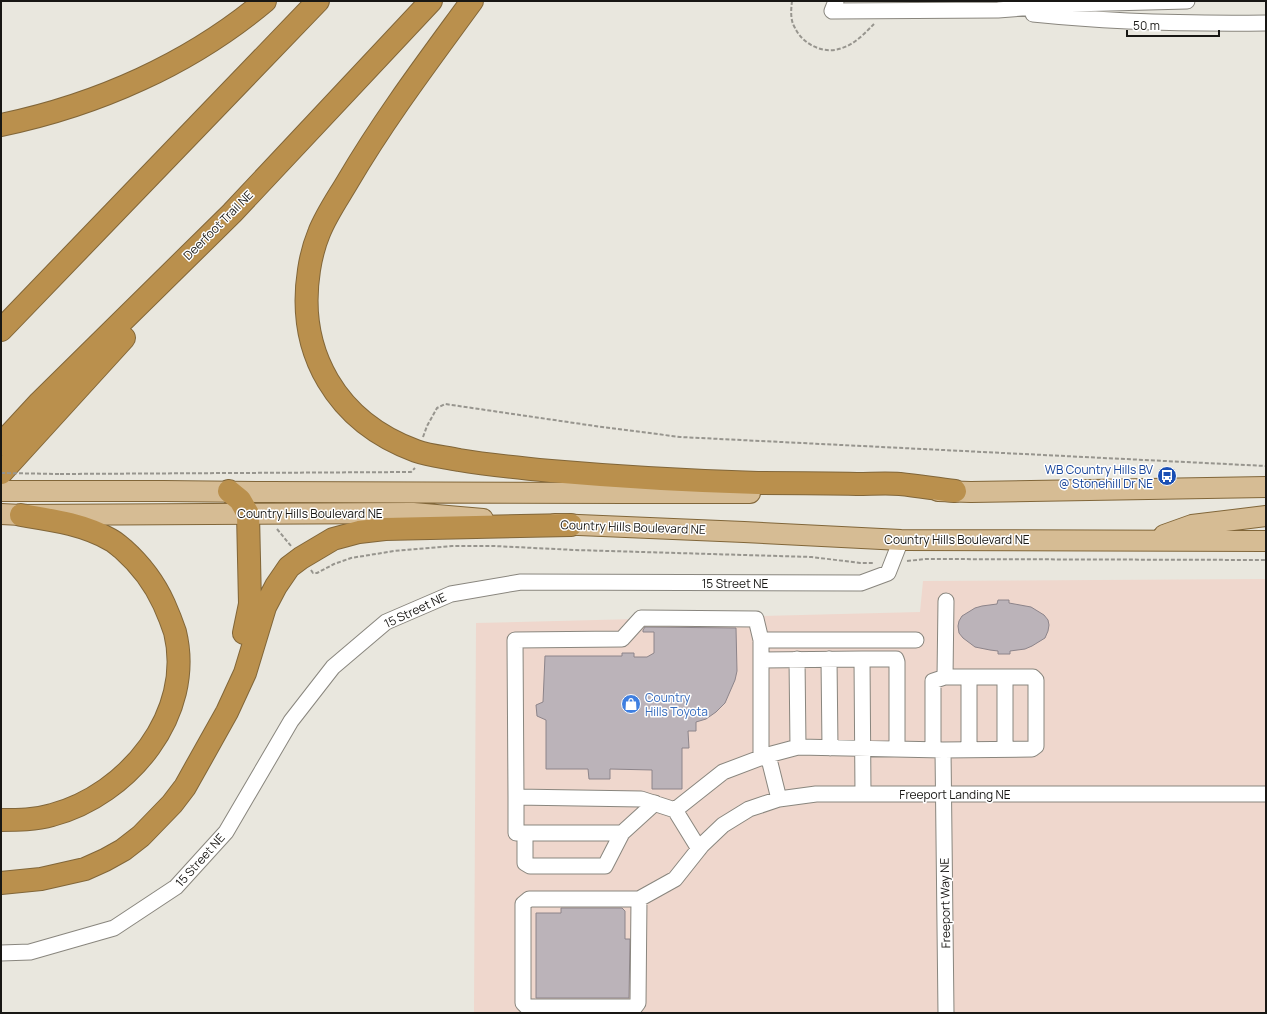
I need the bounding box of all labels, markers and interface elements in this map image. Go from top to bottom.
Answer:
scale bar [1127,12,1219,38]
text: 50 m [1133,17,1160,34]
street label: Deerfoot Trail NE [179,186,257,264]
place label: WB Country Hills BV @ Stonehill Dr NE [1045,461,1154,492]
bus stop icon: WB Country Hills BV @ Stonehill Dr NE [1156,465,1178,487]
street label: Country Hills Boulevard NE [237,505,383,522]
street label: Country Hills Boulevard NE [560,516,706,538]
street label: Country Hills Boulevard NE [884,531,1030,548]
street label: 15 Street NE [702,575,769,592]
street label: 15 Street NE [381,588,449,632]
place label: Country Hills Toyota [645,689,708,720]
shop icon: Country Hills Toyota [620,693,642,715]
street label: Freeport Landing NE [899,786,1011,803]
street label: 15 Street NE [171,829,229,890]
street label: Freeport Way NE [936,857,954,948]

